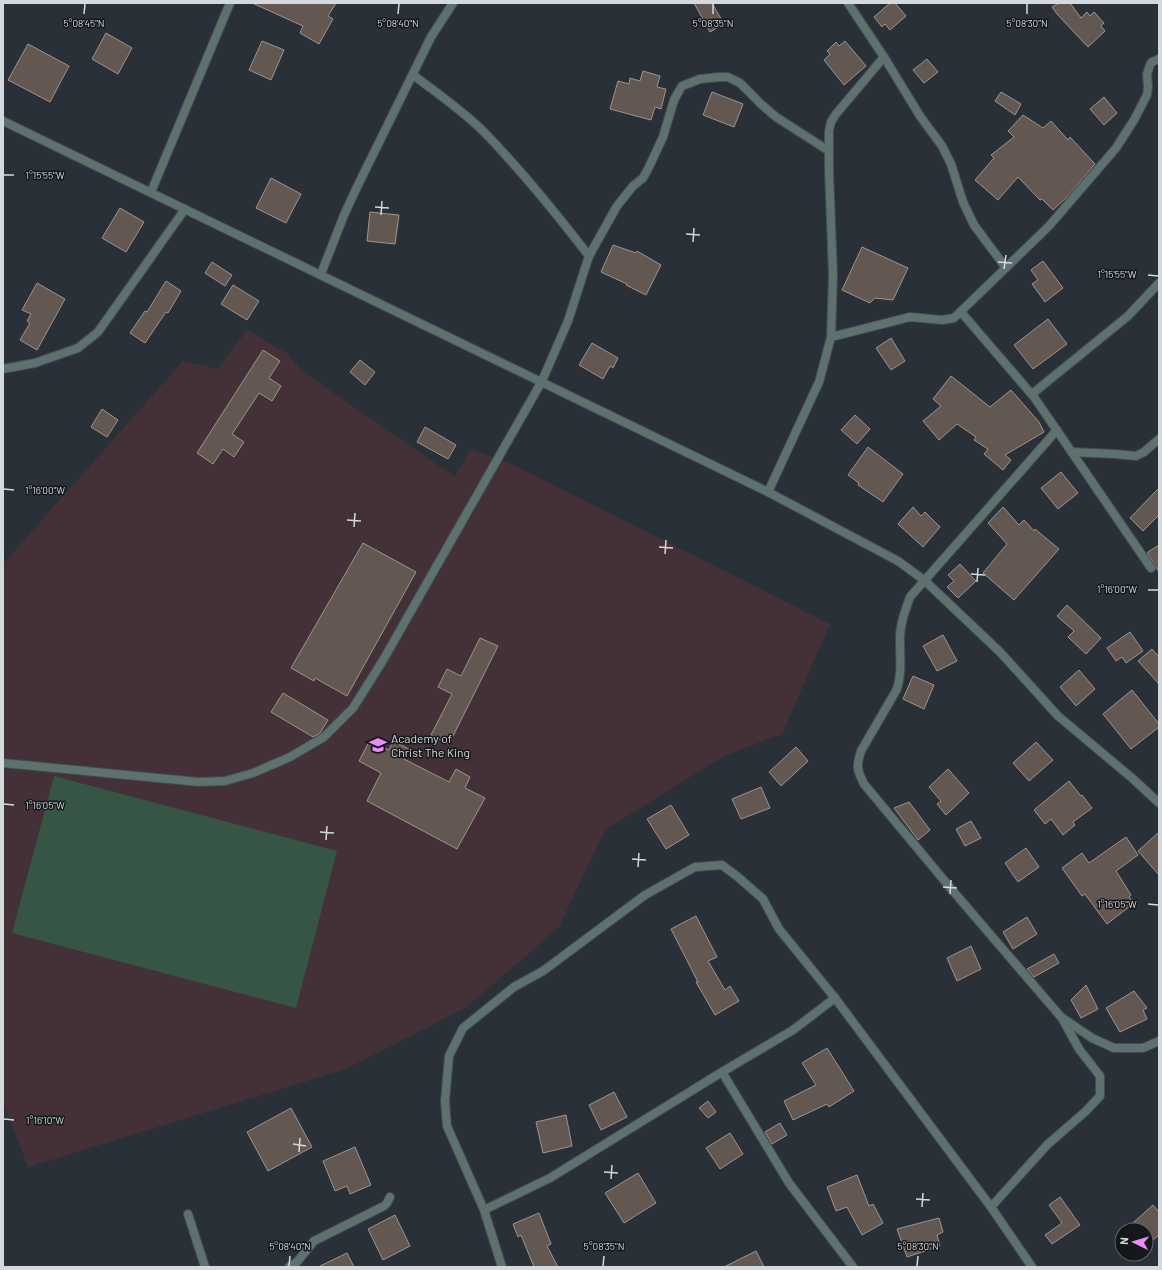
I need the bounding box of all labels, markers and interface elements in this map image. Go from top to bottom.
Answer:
text: 5°08'45"N [63,17,105,29]
text: 5°08'40"N [377,17,419,29]
text: 5°08'35"N [693,17,733,29]
text: 5°08'30"N [1006,17,1048,29]
text: 1°15'55"W [26,169,65,181]
text: 1°15'55"W [1098,268,1137,280]
text: 1°16'00"W [25,484,65,496]
text: 1°16'00"W [1097,583,1137,595]
place label: Academy of Christ The King [391,731,470,759]
school or university icon: Academy of Christ The King [368,735,388,755]
text: 1°16'05"W [25,799,65,811]
text: 1°16'05"W [1097,898,1137,910]
text: 1°16'10"W [26,1114,64,1126]
north arrow [1114,1222,1154,1262]
text: N [1117,1237,1130,1245]
text: 5°08'40"N [269,1240,311,1252]
text: 5°08'35"N [584,1240,624,1252]
text: 5°08'30"N [897,1240,939,1252]

